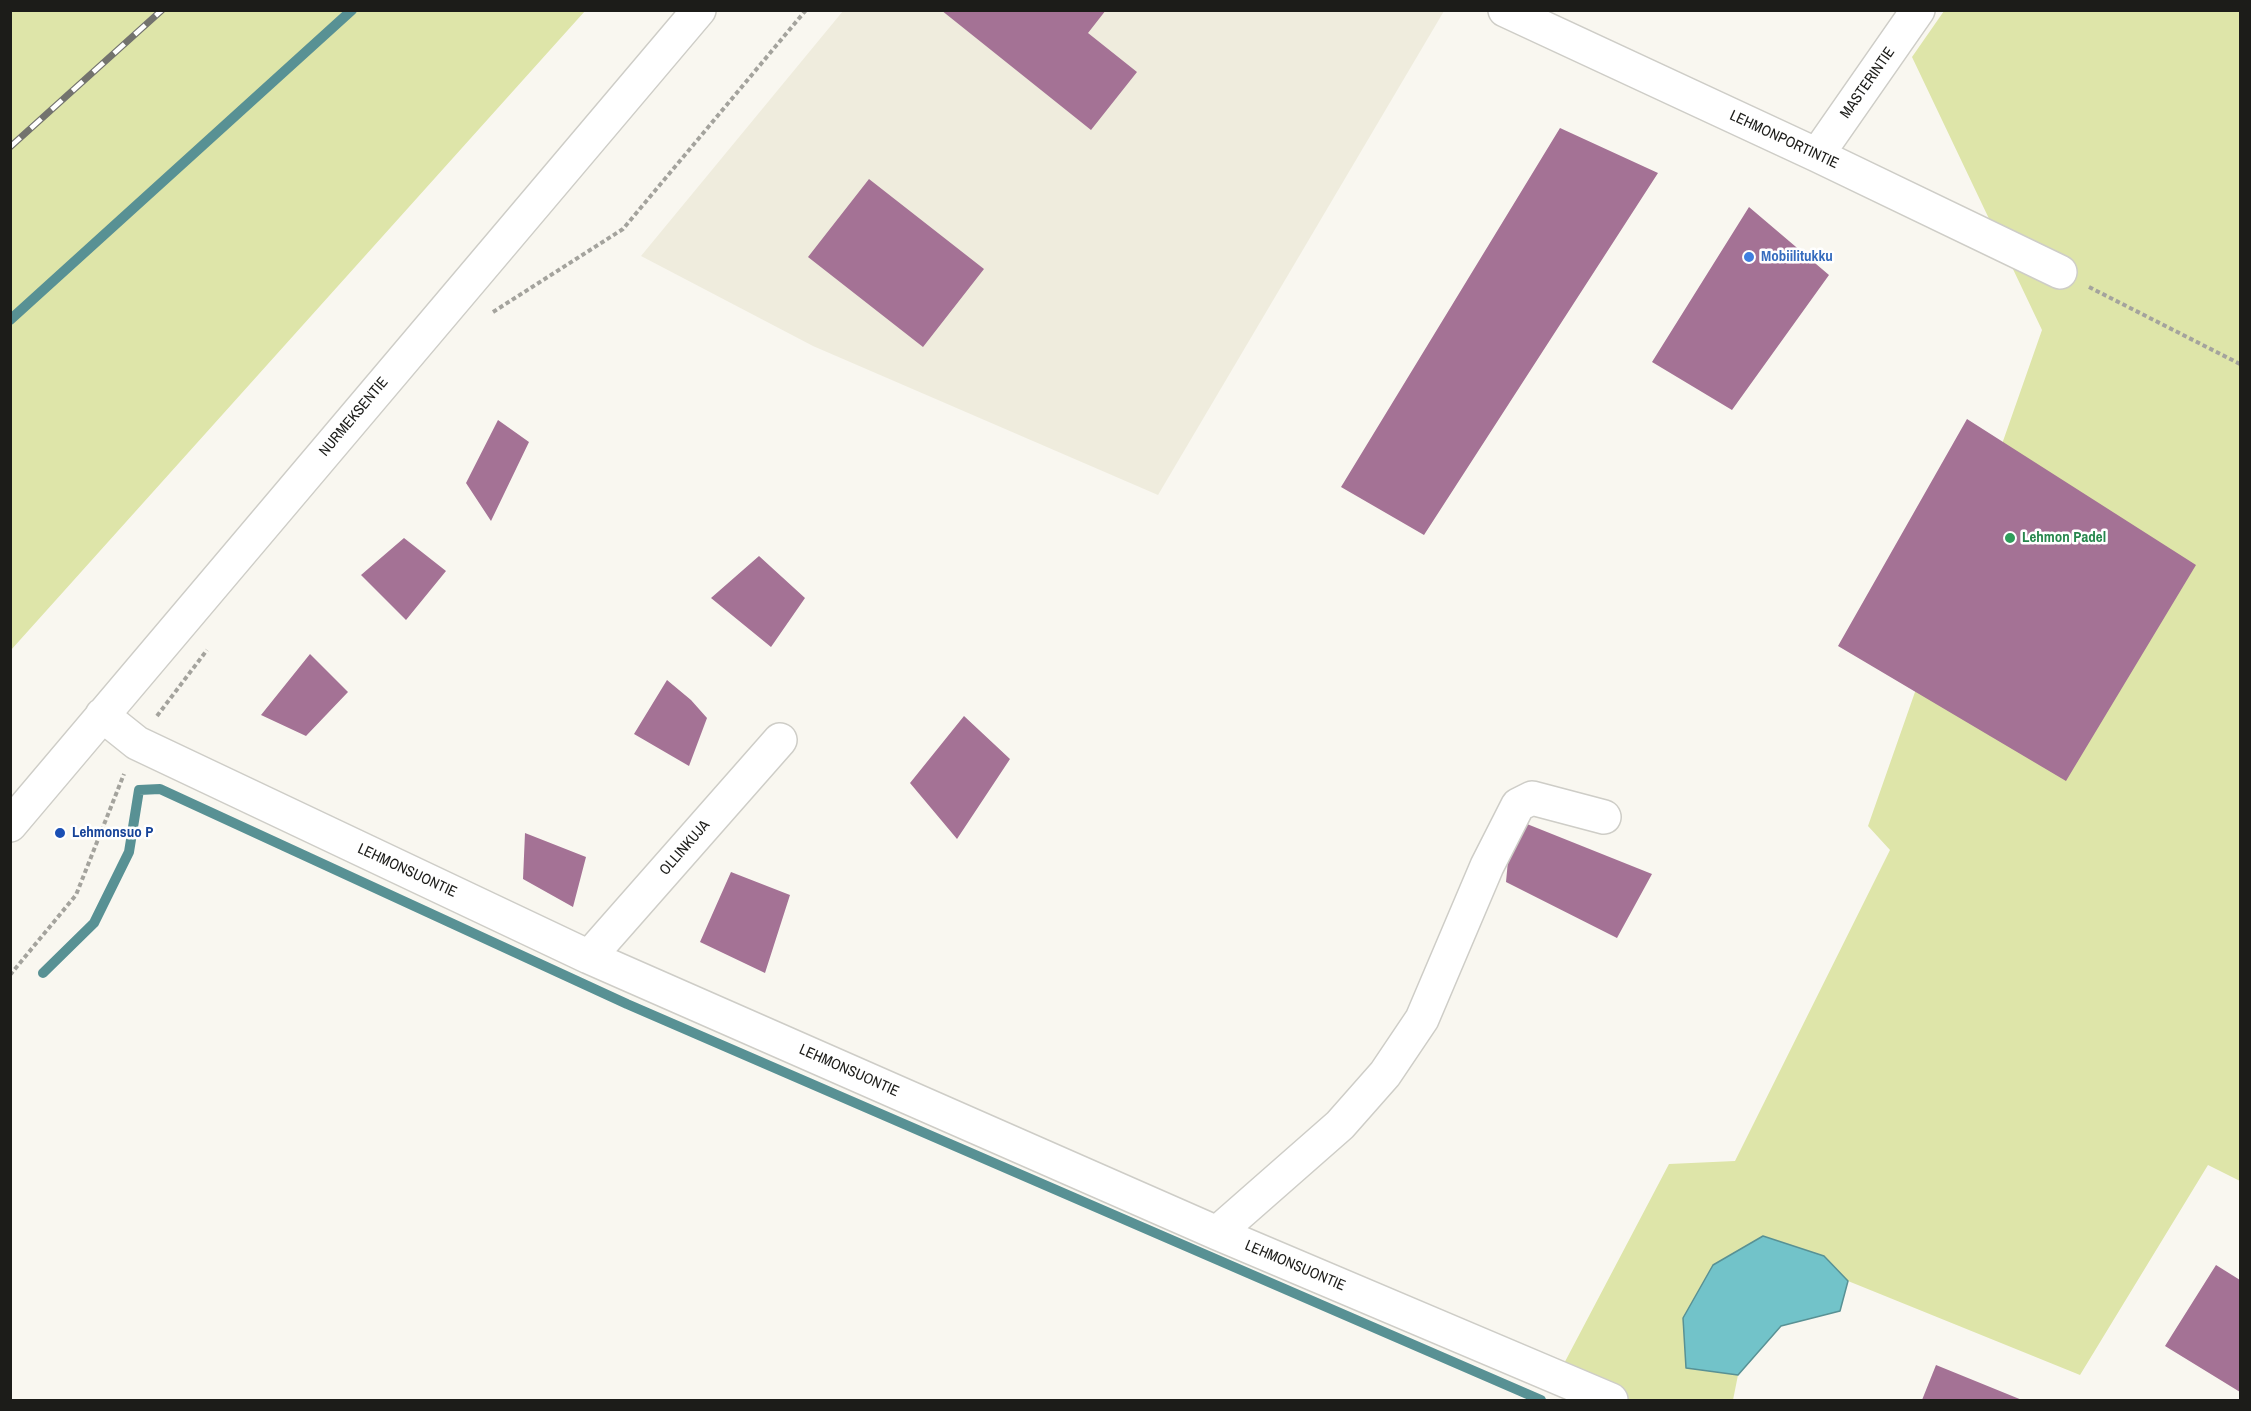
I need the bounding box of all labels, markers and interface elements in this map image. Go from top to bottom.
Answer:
street label: MASTERINTIE [1837,44,1899,122]
street label: LEHMONPORTINTIE [1727,107,1841,173]
place label: Mobiilitukku [1761,248,1833,266]
marker: Mobiilitukku [1742,250,1756,264]
street label: NURMEKSENTIE [316,374,392,460]
place label: Lehmon Padel [2022,529,2106,547]
marker: Lehmon Padel [2003,531,2017,545]
street label: OLLINKUJA [656,817,714,879]
place label: Lehmonsuo P [72,824,153,842]
marker: Lehmonsuo P [53,826,67,840]
street label: LEHMONSUONTIE [355,840,459,902]
street label: LEHMONSUONTIE [796,1041,902,1101]
street label: LEHMONSUONTIE [1242,1237,1348,1295]

